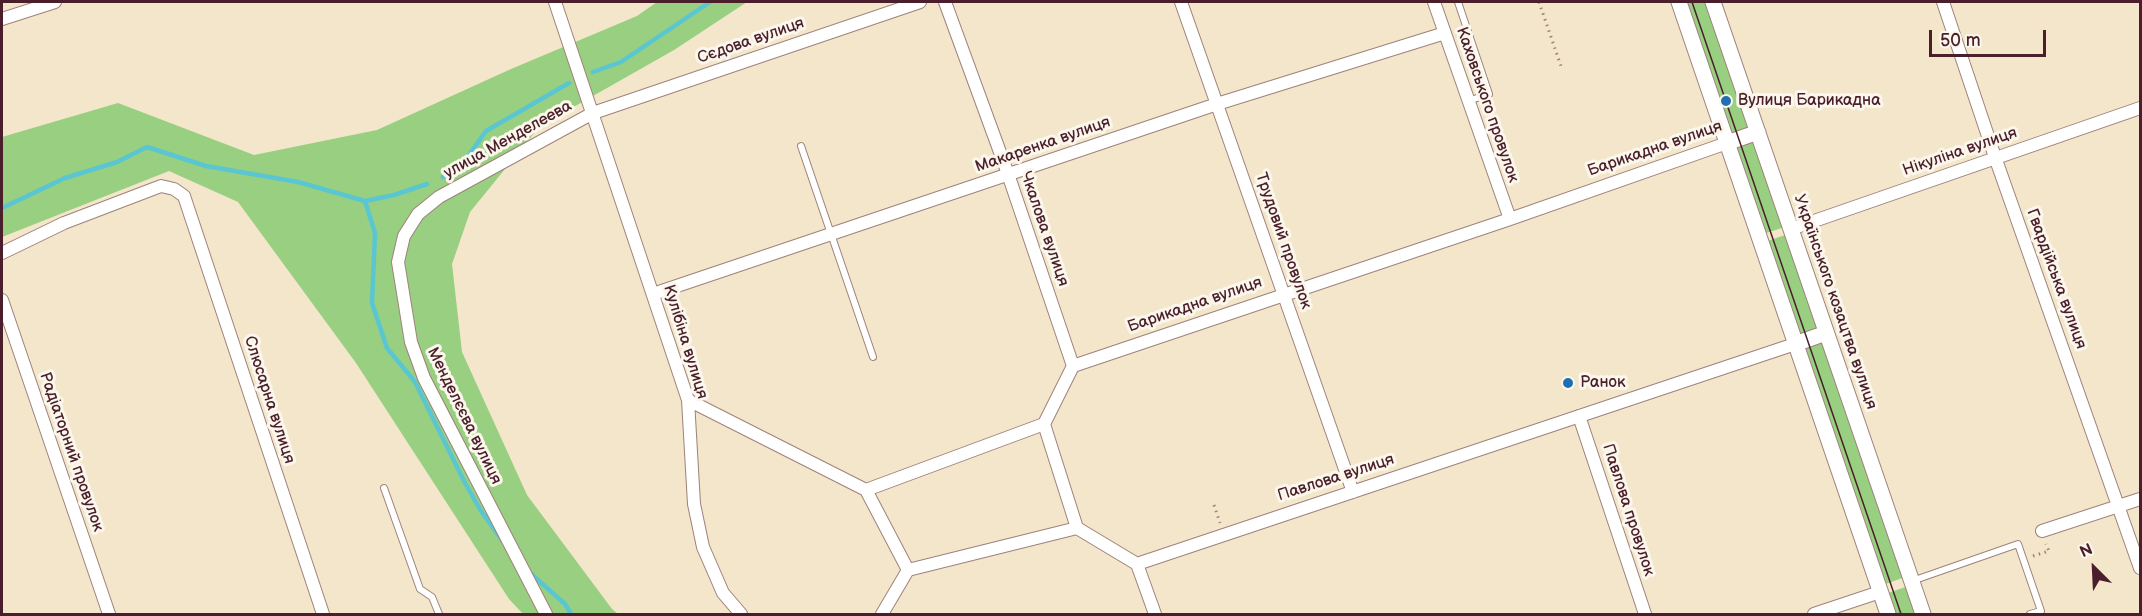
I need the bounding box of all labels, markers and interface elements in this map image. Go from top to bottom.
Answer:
street label: Сєдова вулиця [695,14,807,68]
scale bar [1932,18,2049,56]
street label: Каховського провулок [1451,25,1523,185]
text: 50 m [1940,30,1981,51]
place label: Вулиця Барикадна [1738,91,1881,111]
marker: Вулиця Барикадна [1719,94,1733,108]
street label: улица Менделеева [441,97,575,183]
street label: Макаренка вулиця [973,113,1113,177]
street label: Барикадна вулиця [1585,117,1725,181]
street label: Нікуліна вулиця [1900,123,2020,181]
street label: Чкалова вулиця [1015,169,1073,289]
street label: Трудовий провулок [1251,170,1315,312]
street label: Українського козацтва вулиця [1789,192,1881,412]
street label: Гвардійська вулиця [2022,206,2090,352]
street label: Барикадна вулиця [1125,273,1265,337]
street label: Кулібіна вулиця [659,283,711,401]
street label: Слюсарна вулиця [239,334,299,466]
street label: Менделєєва вулиця [423,344,505,488]
street label: Радіаторний провулок [35,370,107,534]
place label: Ранок [1580,373,1625,393]
marker: Ранок [1561,376,1575,390]
street label: Павлова провулок [1598,442,1658,578]
street label: Павлова вулиця [1275,450,1397,506]
north arrow [2064,538,2124,598]
text: N [2077,540,2096,562]

